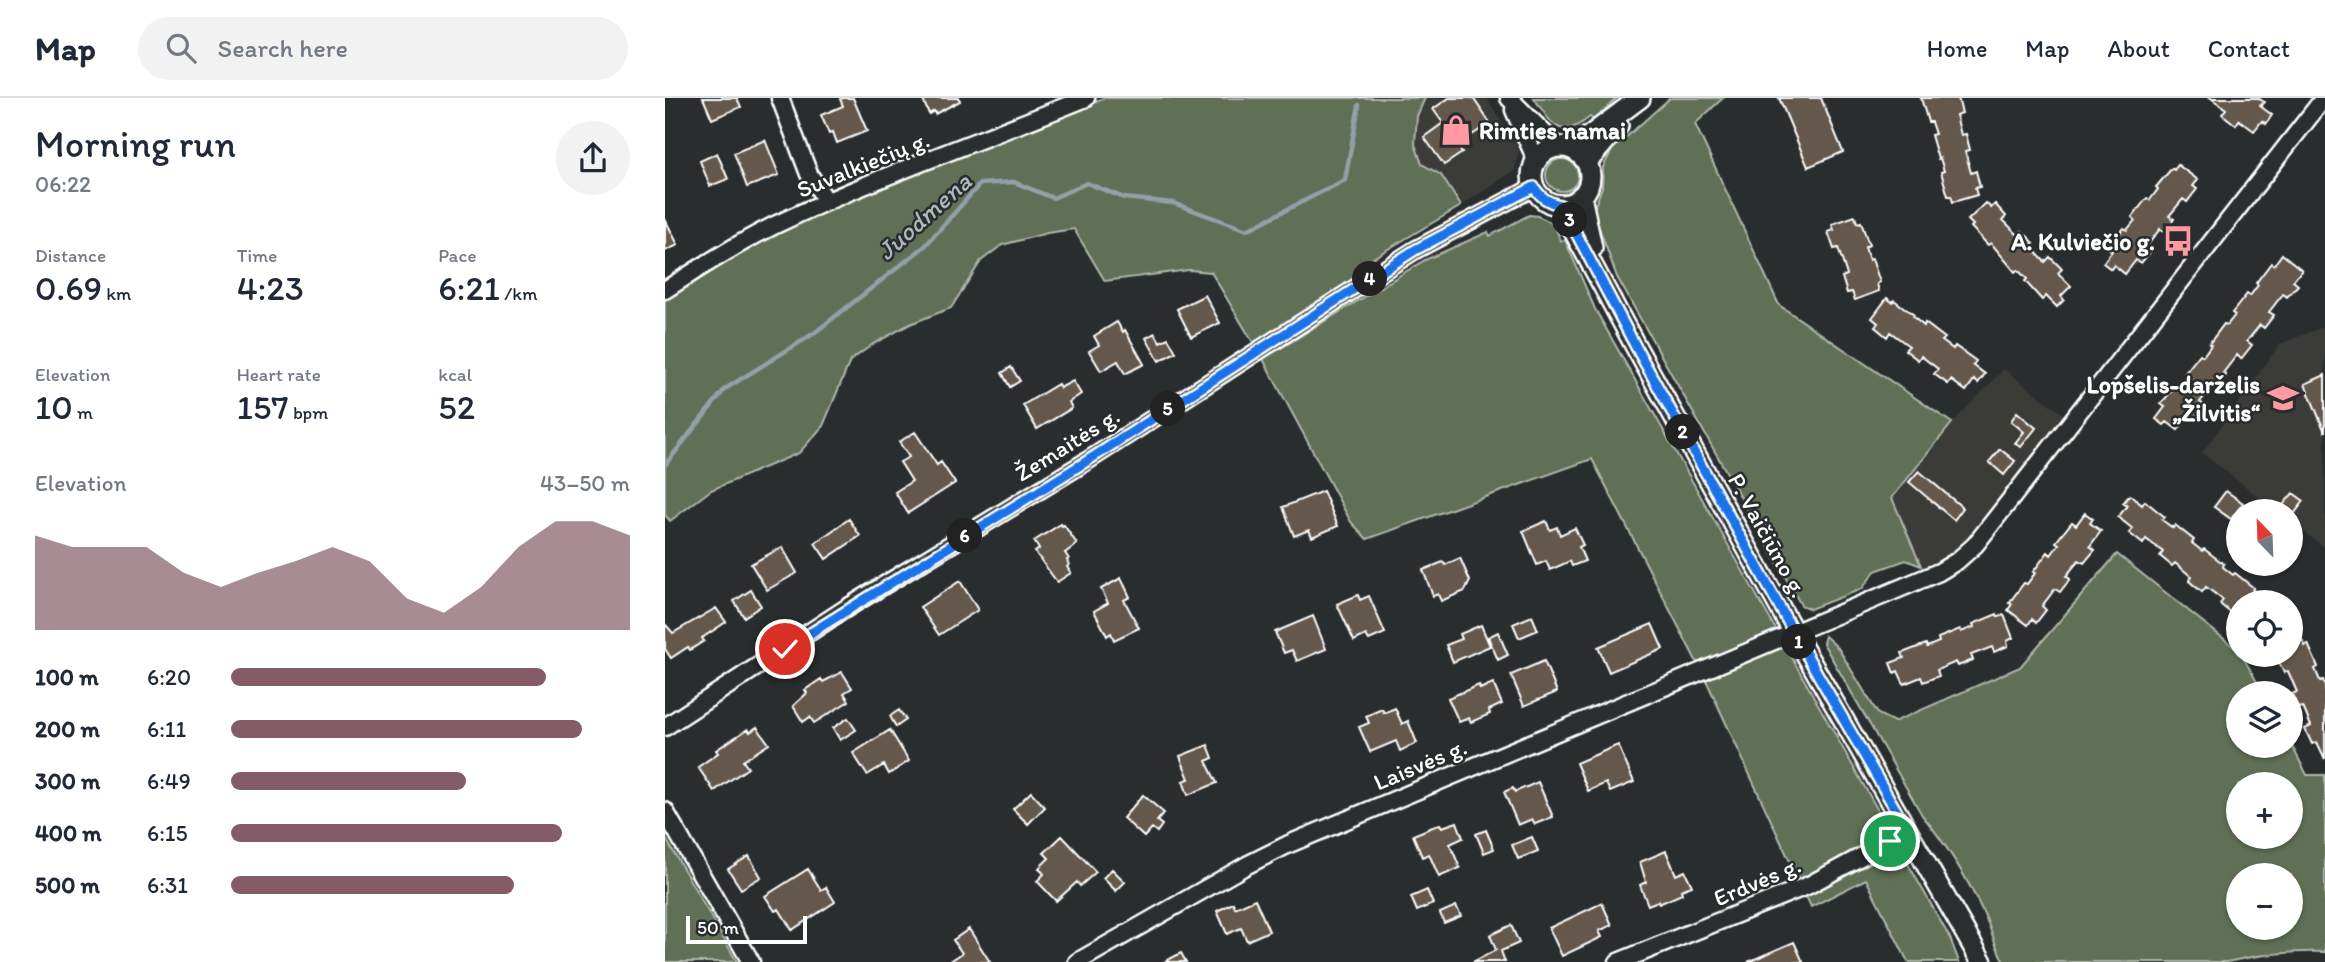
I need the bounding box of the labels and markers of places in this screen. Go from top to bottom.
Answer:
shop icon: Rimties namai [1439,113,1473,147]
place label: Rimties namai [1479,116,1626,145]
pin: 3 [1553,202,1587,238]
bus stop icon: A. Kulviečio g. [2161,224,2195,258]
place label: A. Kulviečio g. [2010,227,2155,257]
pin: 4 [1353,262,1387,296]
place label: Lopšelis-darželis „Žilvitis“ [2087,370,2260,427]
school or university icon: Lopšelis-darželis „Žilvitis“ [2266,381,2300,415]
pin: 5 [1151,392,1185,426]
pin: 2 [1665,414,1701,450]
pin: 6 [947,518,983,554]
pin [755,619,815,679]
pin: 1 [1781,624,1817,660]
pin [1860,811,1920,871]

